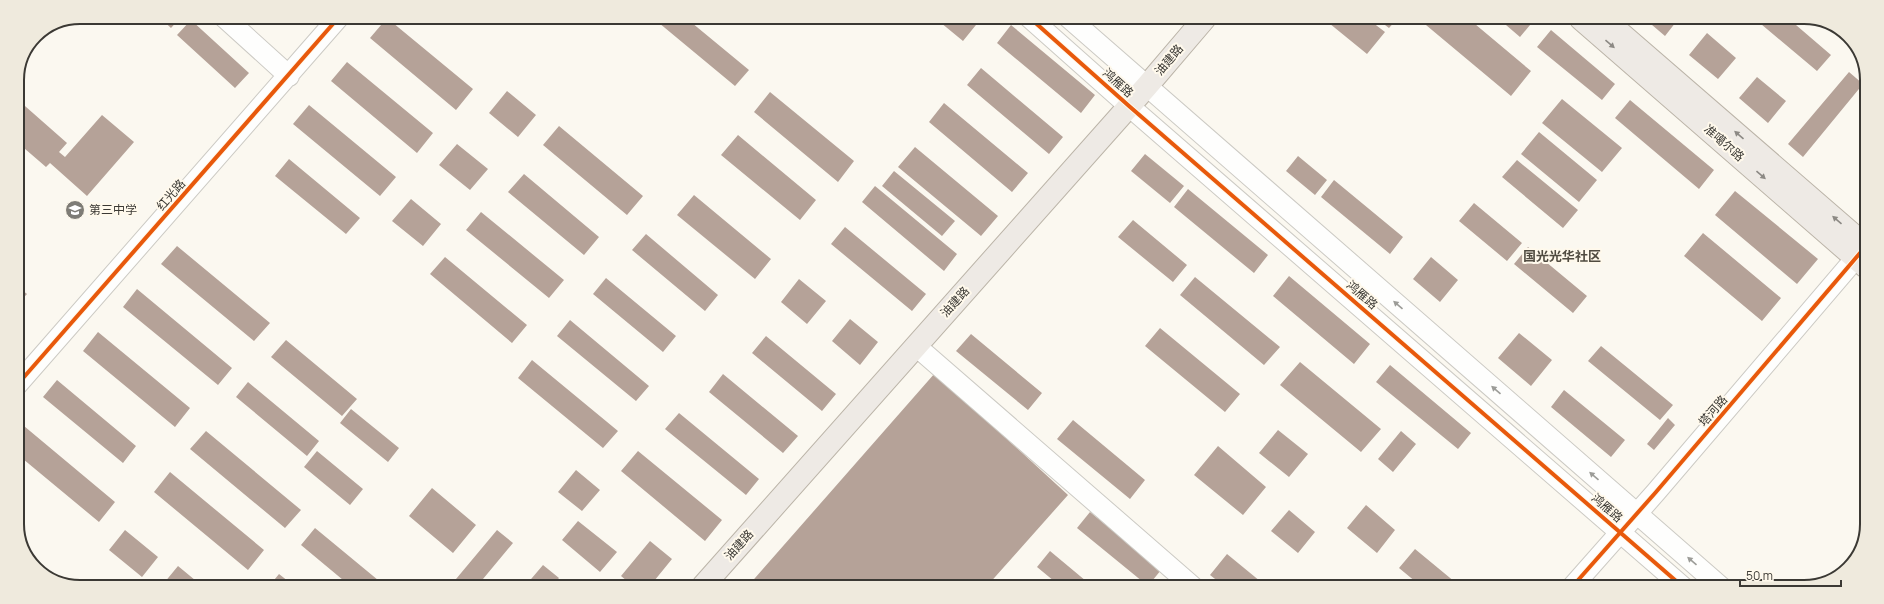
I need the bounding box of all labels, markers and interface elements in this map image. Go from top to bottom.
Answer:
street label: 油建路 [1151,40,1187,79]
one-way arrow [1605,40,1615,49]
street label: 鸿雁路 [1099,64,1137,101]
street label: 准噶尔路 [1701,120,1748,165]
one-way arrow [1734,131,1743,140]
one-way arrow [1756,171,1767,180]
street label: 红光路 [152,176,189,214]
school or university icon: 第三中学 [64,199,86,221]
place label: 第三中学 [89,201,137,218]
one-way arrow [1832,215,1842,225]
district label: 国光光华社区 [1523,247,1601,265]
street label: 鸿雁路 [1343,276,1381,313]
street label: 油建路 [936,283,973,321]
one-way arrow [1393,300,1403,310]
one-way arrow [1491,386,1501,395]
street label: 塔河路 [1694,392,1731,430]
one-way arrow [1589,471,1599,481]
street label: 鸿雁路 [1588,489,1626,526]
street label: 油建路 [720,526,757,564]
one-way arrow [1687,557,1697,566]
scale bar [1740,562,1841,588]
text: 50 m [1746,567,1773,584]

